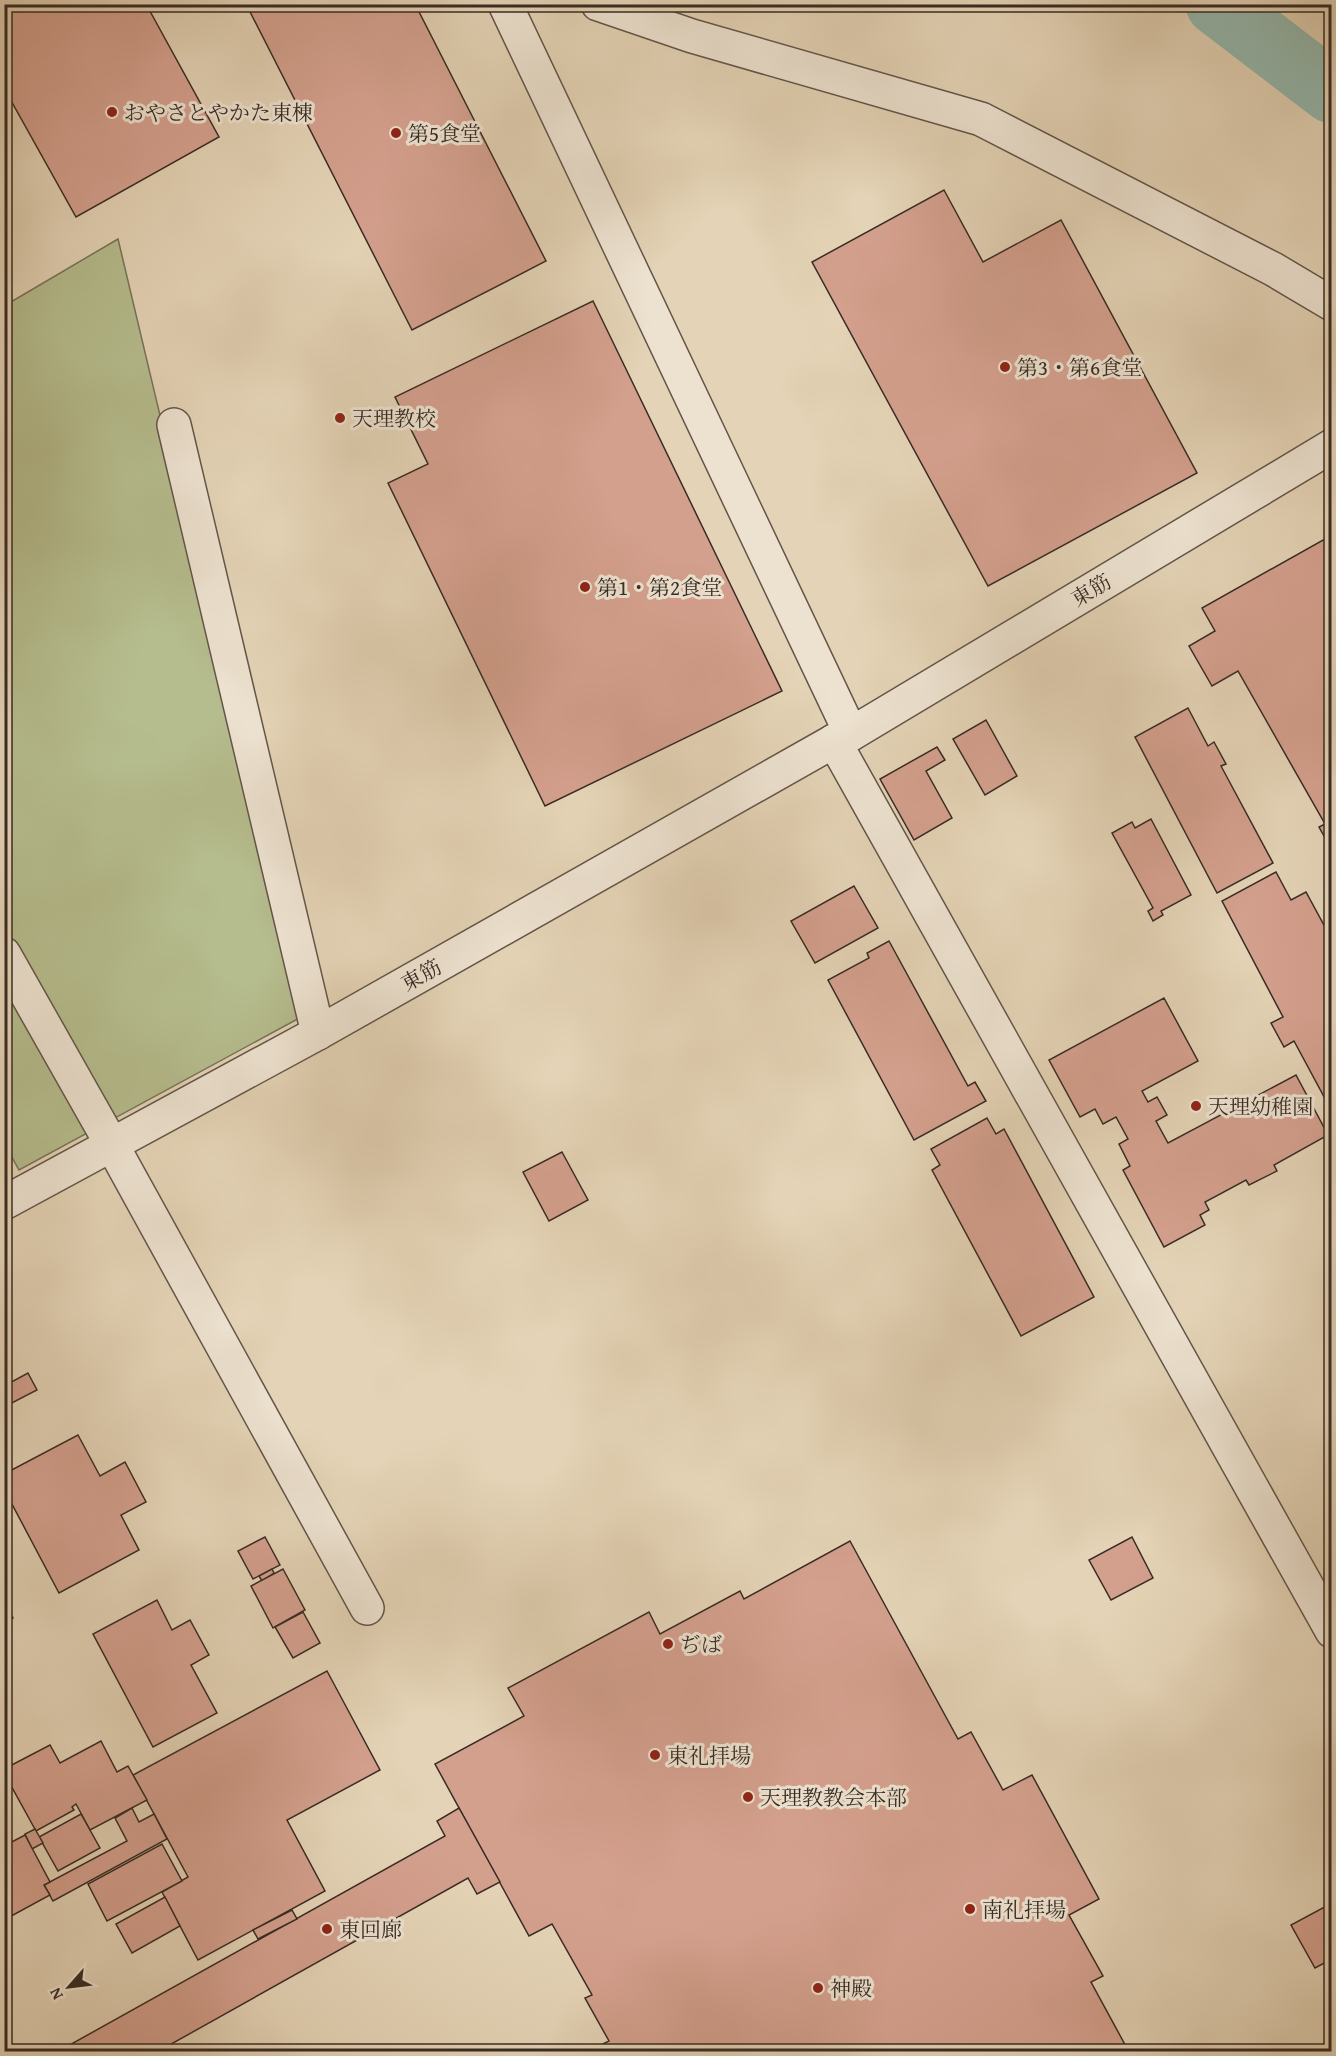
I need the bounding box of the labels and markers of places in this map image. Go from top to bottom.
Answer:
place label: おやさとやかた東棟 [124,97,313,128]
marker: おやさとやかた東棟 [105,105,119,119]
place label: 第5食堂 [408,118,481,149]
marker: 第5食堂 [389,126,403,140]
place label: 第3・第6食堂 [1017,352,1142,383]
marker: 第3・第6食堂 [998,360,1012,374]
place label: 天理教校 [352,403,436,434]
marker: 天理教校 [333,411,347,425]
place label: 第1・第2食堂 [597,572,722,603]
marker: 第1・第2食堂 [578,580,592,594]
place label: 天理幼稚園 [1208,1091,1313,1122]
marker: 天理幼稚園 [1189,1099,1203,1113]
place label: ぢば [680,1629,722,1660]
marker: ぢば [661,1637,675,1651]
place label: 東礼拝場 [667,1740,751,1771]
marker: 東礼拝場 [648,1748,662,1762]
place label: 天理教教会本部 [760,1782,907,1813]
marker: 天理教教会本部 [741,1790,755,1804]
place label: 南礼拝場 [982,1894,1066,1925]
marker: 南礼拝場 [963,1902,977,1916]
place label: 東回廊 [339,1914,402,1945]
marker: 東回廊 [320,1922,334,1936]
place label: 神殿 [830,1973,872,2004]
marker: 神殿 [811,1981,825,1995]

